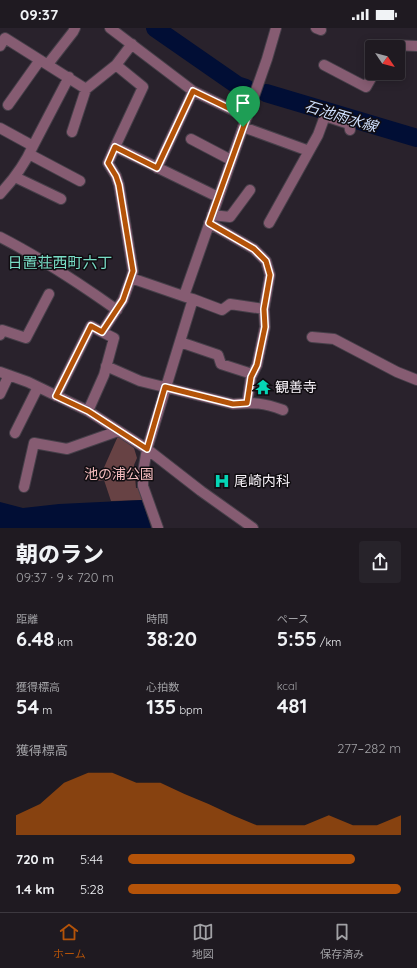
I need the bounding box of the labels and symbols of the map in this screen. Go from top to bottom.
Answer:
north arrow [365,40,405,80]
pin [226,86,260,127]
water label: 石池雨水線 [302,96,382,137]
district label: 日置荘西町六丁 [7,253,113,272]
temple icon: 観善寺 [254,378,272,396]
place label: 観善寺 [275,378,317,396]
park label: 池の浦公園 [84,465,154,483]
hospital icon: 尾崎内科 [213,472,231,490]
place label: 尾崎内科 [234,472,290,490]

